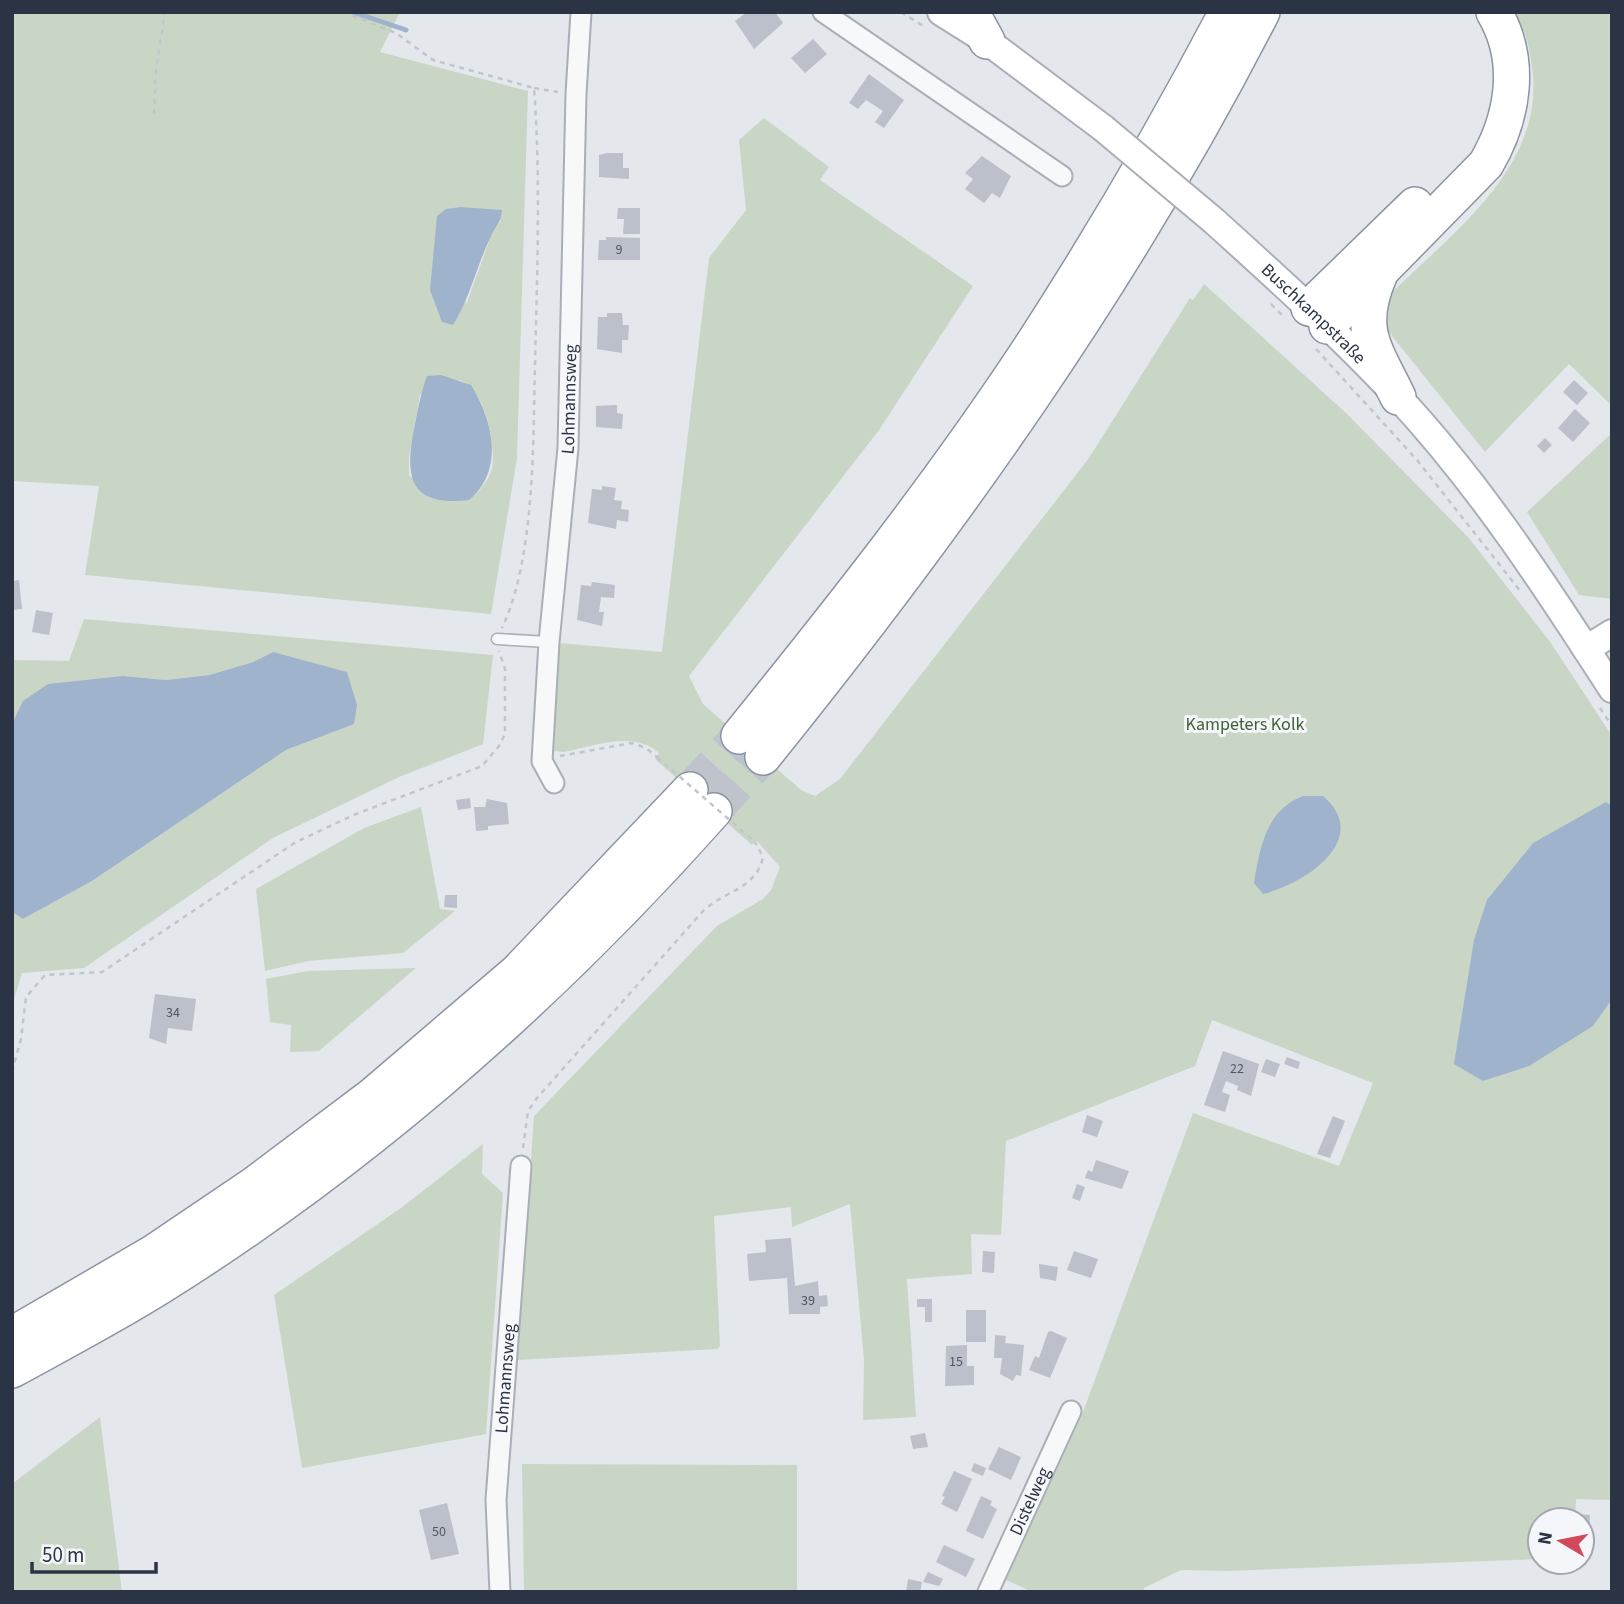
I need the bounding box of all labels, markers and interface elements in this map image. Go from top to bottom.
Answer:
house number: 9 [616,240,623,260]
street label: Buschkampstraße [1256,257,1372,369]
street label: Lohmannsweg [555,344,583,455]
park label: Kampeters Kolk [1186,712,1304,737]
house number: 34 [166,1003,180,1023]
house number: 22 [1230,1059,1244,1079]
house number: 39 [801,1291,815,1311]
street label: Lohmannsweg [489,1323,522,1434]
house number: 15 [949,1352,963,1372]
street label: Distelweg [1003,1463,1056,1539]
north arrow [1526,1506,1596,1576]
house number: 50 [432,1522,446,1542]
scale bar [32,1530,156,1574]
text: N [1531,1530,1560,1547]
text: 50 m [42,1540,84,1570]

